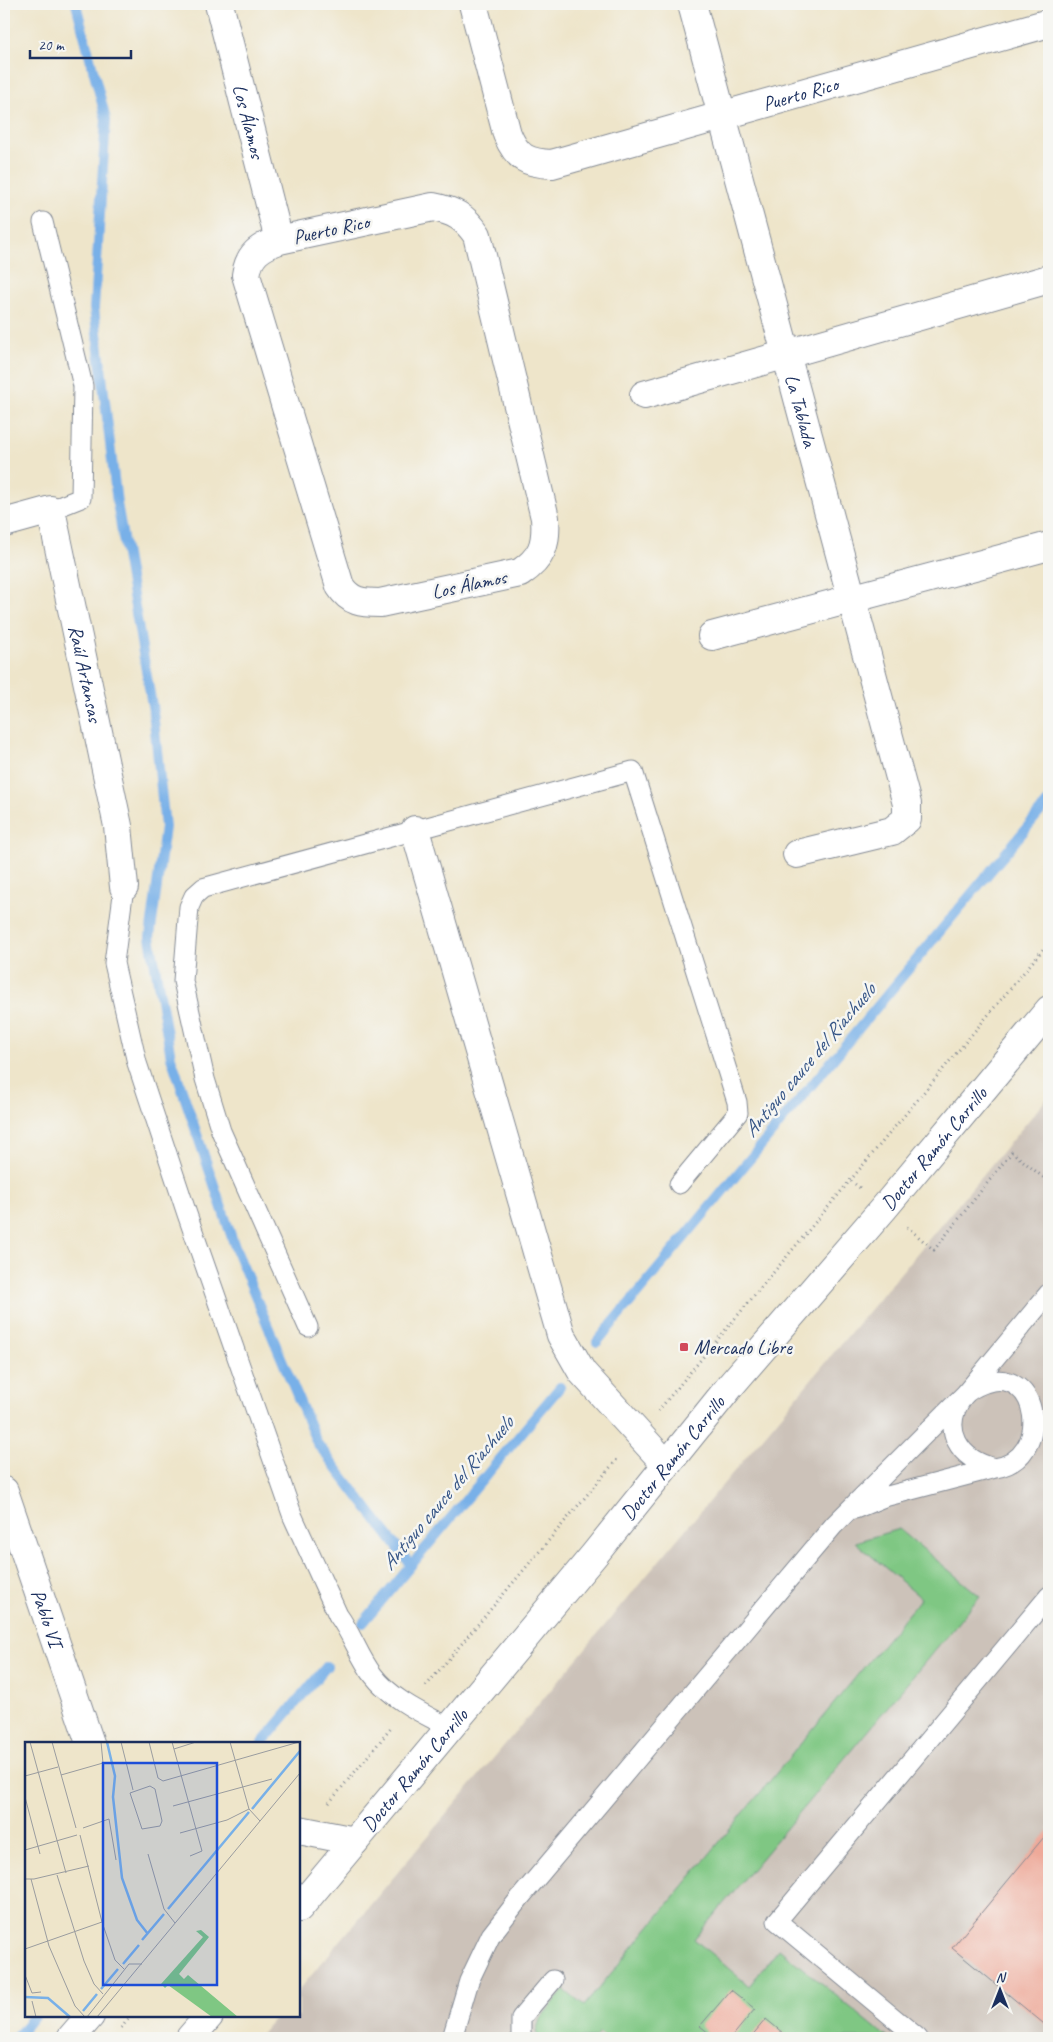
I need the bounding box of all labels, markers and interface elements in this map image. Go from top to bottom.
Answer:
scale bar [30,28,131,60]
text: 20 m [38,36,65,55]
street label: Puerto Rico [760,71,843,117]
street label: Los Álamos [227,82,270,163]
street label: Puerto Rico [291,209,373,250]
street label: La Tablada [779,372,823,451]
street label: Los Álamos [430,564,511,605]
street label: Raúl Artansas [63,623,108,726]
water label: Antiguo cauce del Riachuelo [737,976,882,1142]
street label: Doctor Ramón Carrillo [876,1081,993,1215]
place label: Mercado Libre [694,1335,793,1360]
marker: Mercado Libre [678,1341,690,1353]
street label: Doctor Ramón Carrillo [615,1390,731,1525]
water label: Antiguo cauce del Riachuelo [375,1409,520,1575]
street label: Pablo VI [25,1586,70,1655]
street label: Doctor Ramón Carrillo [356,1703,474,1837]
inset map [25,1742,300,2017]
north arrow [976,1964,1026,2014]
text: N [996,1969,1007,1986]

